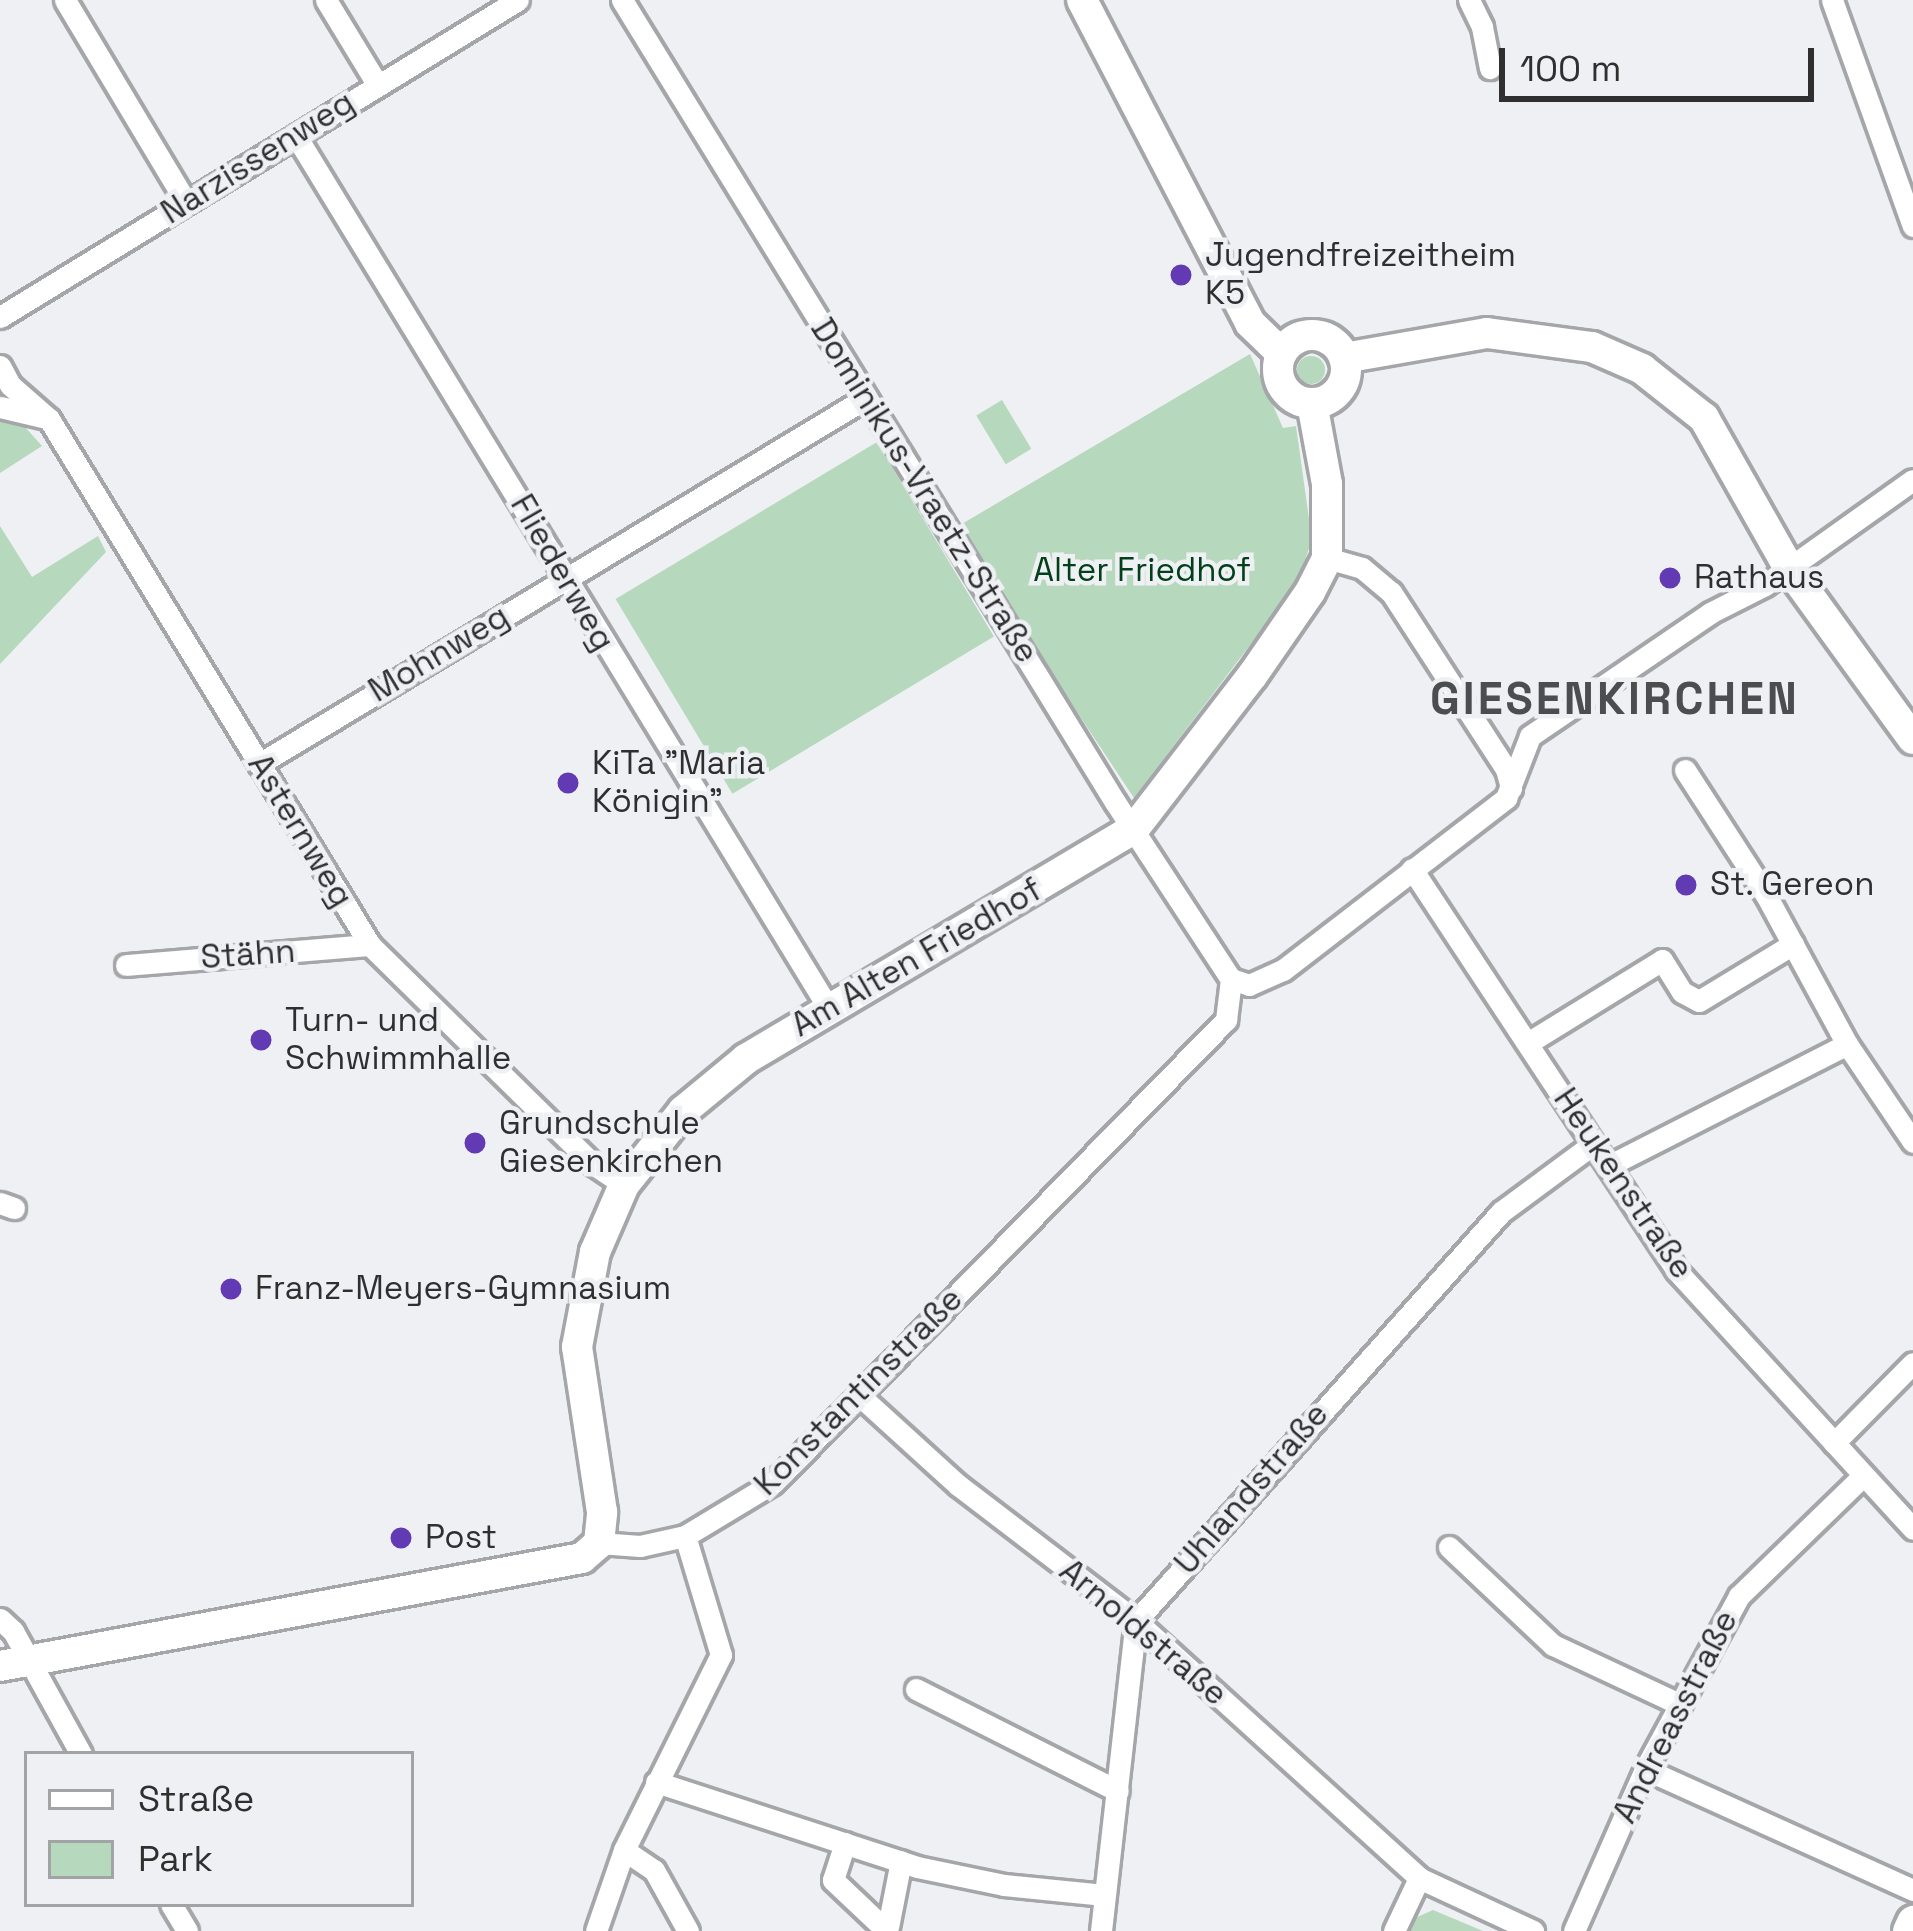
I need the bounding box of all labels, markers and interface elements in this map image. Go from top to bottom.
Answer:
scale bar [1505,24,1820,98]
text: 100 m [1520,46,1621,92]
street label: Narzissenweg [154,83,362,233]
place label: Jugendfreizeitheim K5 [1205,236,1516,314]
marker: Jugendfreizeitheim K5 [1168,262,1194,288]
street label: Dominikus-Vraetz-Straße [802,312,1046,670]
street label: Fliederweg [501,488,623,658]
park label: Alter Friedhof [1033,551,1251,591]
place label: Rathaus [1694,558,1824,598]
marker: Rathaus [1657,565,1683,591]
street label: Mohnweg [362,597,516,711]
district label: GIESENKIRCHEN [1430,672,1800,726]
place label: KiTa "Maria Königin" [592,744,765,822]
street label: Asternweg [239,747,361,915]
marker: KiTa "Maria Königin" [555,770,581,796]
place label: St. Gereon [1710,865,1876,905]
street label: Am Alten Friedhof [785,870,1049,1046]
marker: St. Gereon [1673,872,1699,898]
street label: Stähn [199,932,297,978]
place label: Turn- und Schwimmhalle [285,1001,511,1079]
marker: Turn- und Schwimmhalle [248,1027,274,1053]
street label: Heukenstraße [1545,1081,1701,1287]
place label: Grundschule Giesenkirchen [499,1104,723,1182]
marker: Grundschule Giesenkirchen [462,1130,488,1156]
place label: Franz-Meyers-Gymnasium [255,1269,671,1309]
marker: Franz-Meyers-Gymnasium [218,1276,244,1302]
street label: Konstantinstraße [747,1280,971,1504]
street label: Uhlandstraße [1167,1395,1337,1583]
place label: Post [425,1518,497,1558]
marker: Post [388,1525,414,1551]
street label: Arnoldstraße [1051,1551,1235,1715]
street label: Andreasstraße [1605,1604,1747,1830]
legend [24,1751,414,1907]
text: Straße [138,1776,254,1822]
text: Park [138,1836,213,1882]

